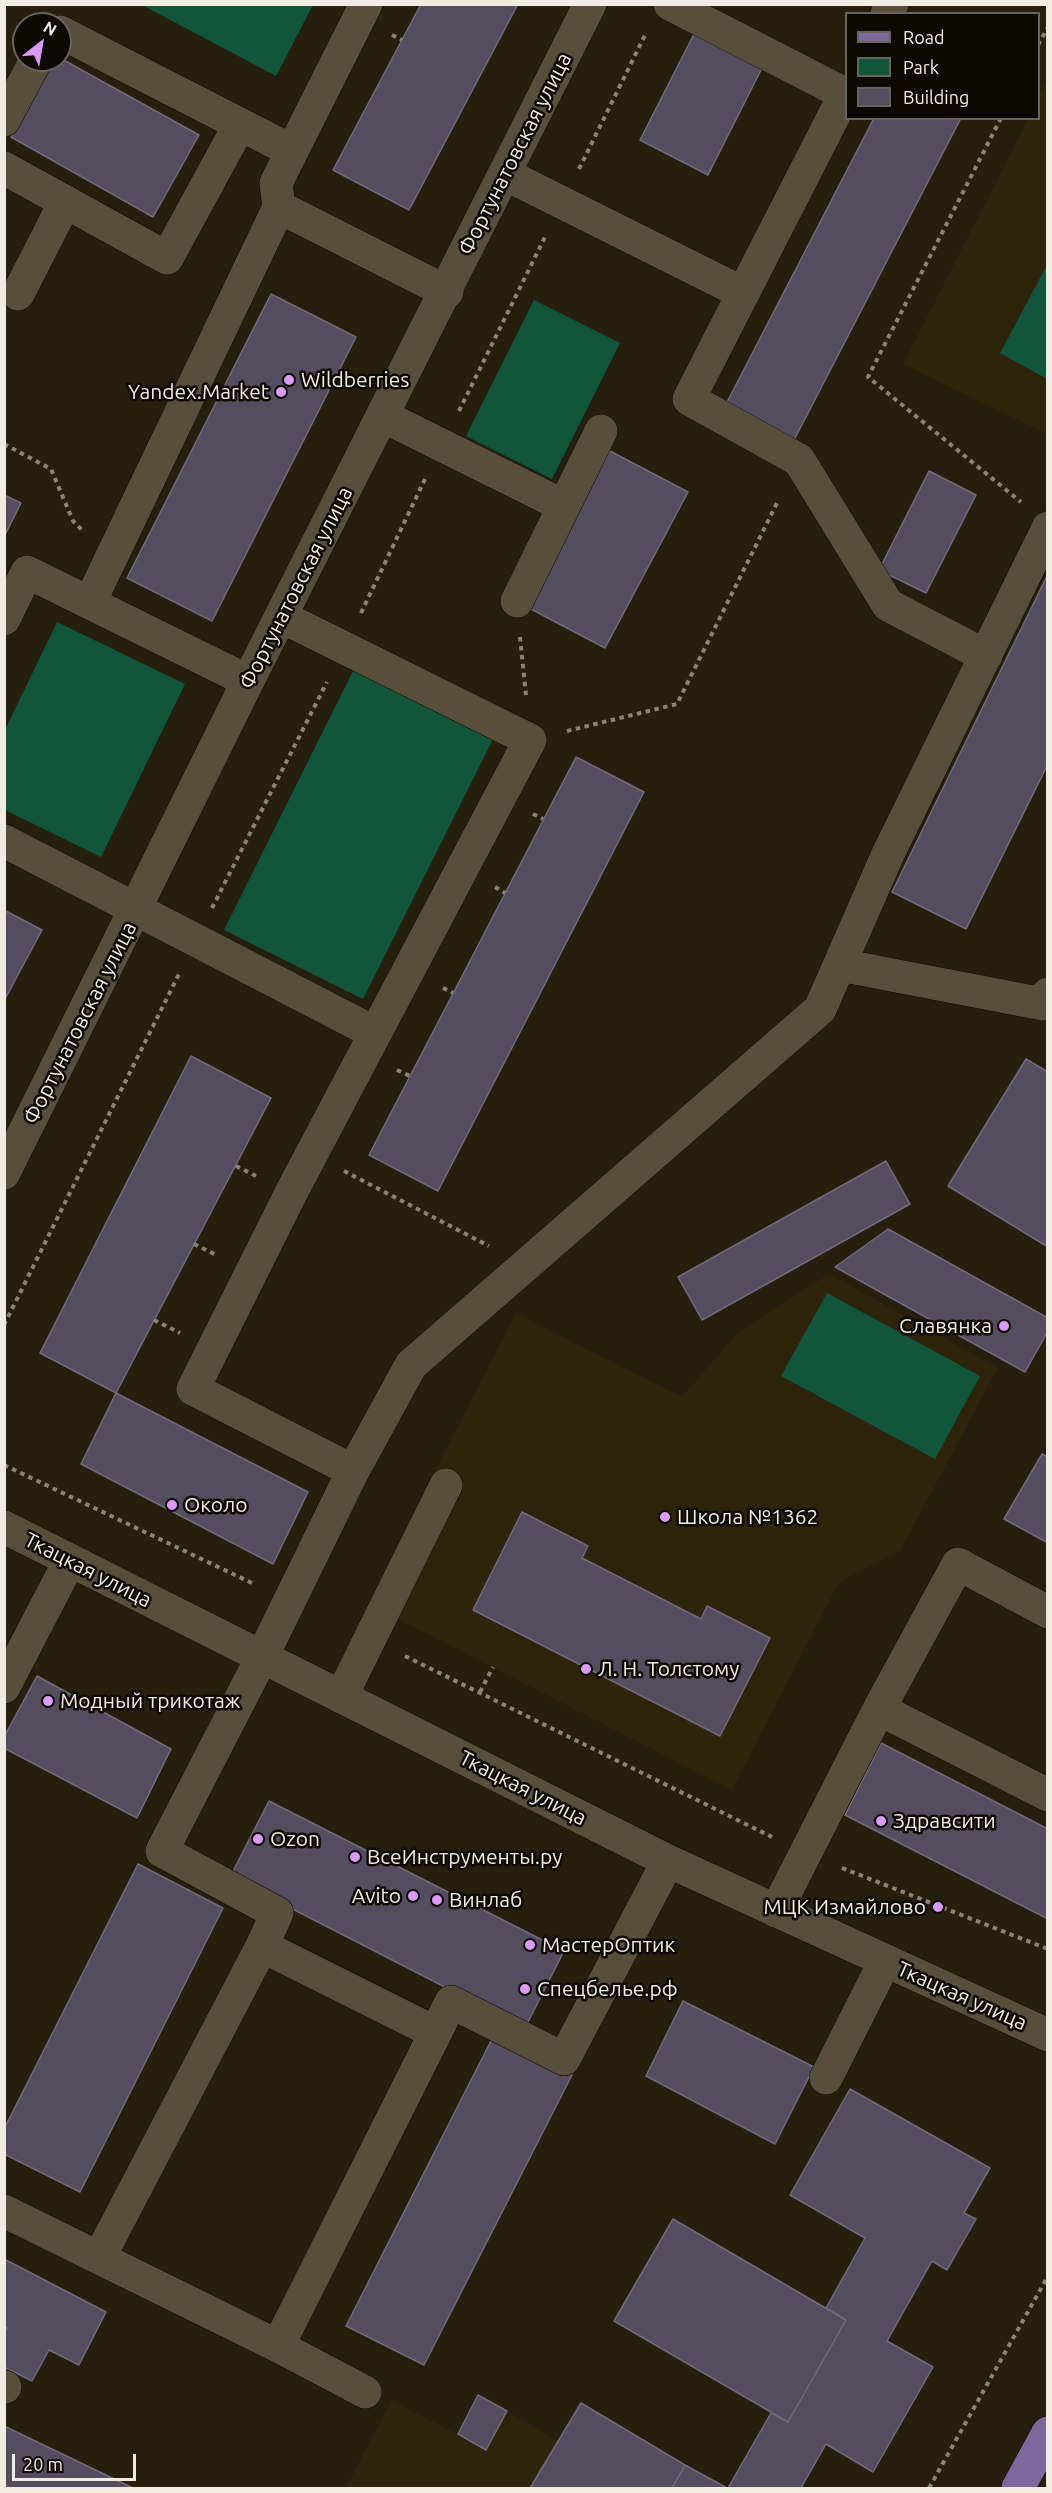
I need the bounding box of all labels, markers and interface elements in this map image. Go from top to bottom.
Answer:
north arrow [12,12,72,72]
legend [845,12,1040,120]
text: N [40,17,60,39]
text: Road [903,27,945,47]
street label: Фортунатовская улица [453,49,577,259]
text: Park [903,57,939,77]
text: Building [903,87,969,107]
place label: Wildberries [301,367,409,393]
marker: Wildberries [282,373,296,387]
place label: Yandex.Market [128,379,269,405]
marker: Yandex.Market [274,385,288,399]
street label: Фортунатовская улица [234,483,358,693]
street label: Фортунатовская улица [18,918,142,1128]
place label: Славянка [899,1313,992,1339]
marker: Славянка [997,1319,1011,1333]
place label: Около [184,1492,248,1518]
marker: Около [165,1498,179,1512]
place label: Школа №1362 [677,1504,818,1530]
marker: Школа №1362 [658,1510,672,1524]
street label: Ткацкая улица [20,1527,156,1613]
place label: Л. Н. Толстому [598,1656,739,1682]
marker: Л. Н. Толстому [579,1662,593,1676]
place label: Модный трикотаж [60,1688,240,1714]
marker: Модный трикотаж [41,1694,55,1708]
street label: Ткацкая улица [455,1745,591,1831]
place label: Здравсити [893,1808,996,1834]
marker: Здравсити [874,1814,888,1828]
place label: Ozon [270,1826,320,1852]
marker: Ozon [251,1832,265,1846]
place label: ВсеИнструменты.ру [367,1844,562,1870]
marker: ВсеИнструменты.ру [348,1850,362,1864]
place label: Avito [352,1883,401,1909]
place label: Винлаб [449,1887,522,1913]
marker: Avito [406,1889,420,1903]
marker: Винлаб [430,1893,444,1907]
place label: МЦК Измайлово [763,1894,926,1920]
marker: МЦК Измайлово [931,1900,945,1914]
place label: МастерОптик [542,1932,675,1958]
marker: МастерОптик [523,1938,537,1952]
street label: Ткацкая улица [893,1956,1031,2036]
place label: Спецбелье.рф [537,1976,678,2002]
marker: Спецбелье.рф [518,1982,532,1996]
scale bar [15,2442,140,2480]
text: 20 m [23,2454,63,2474]

